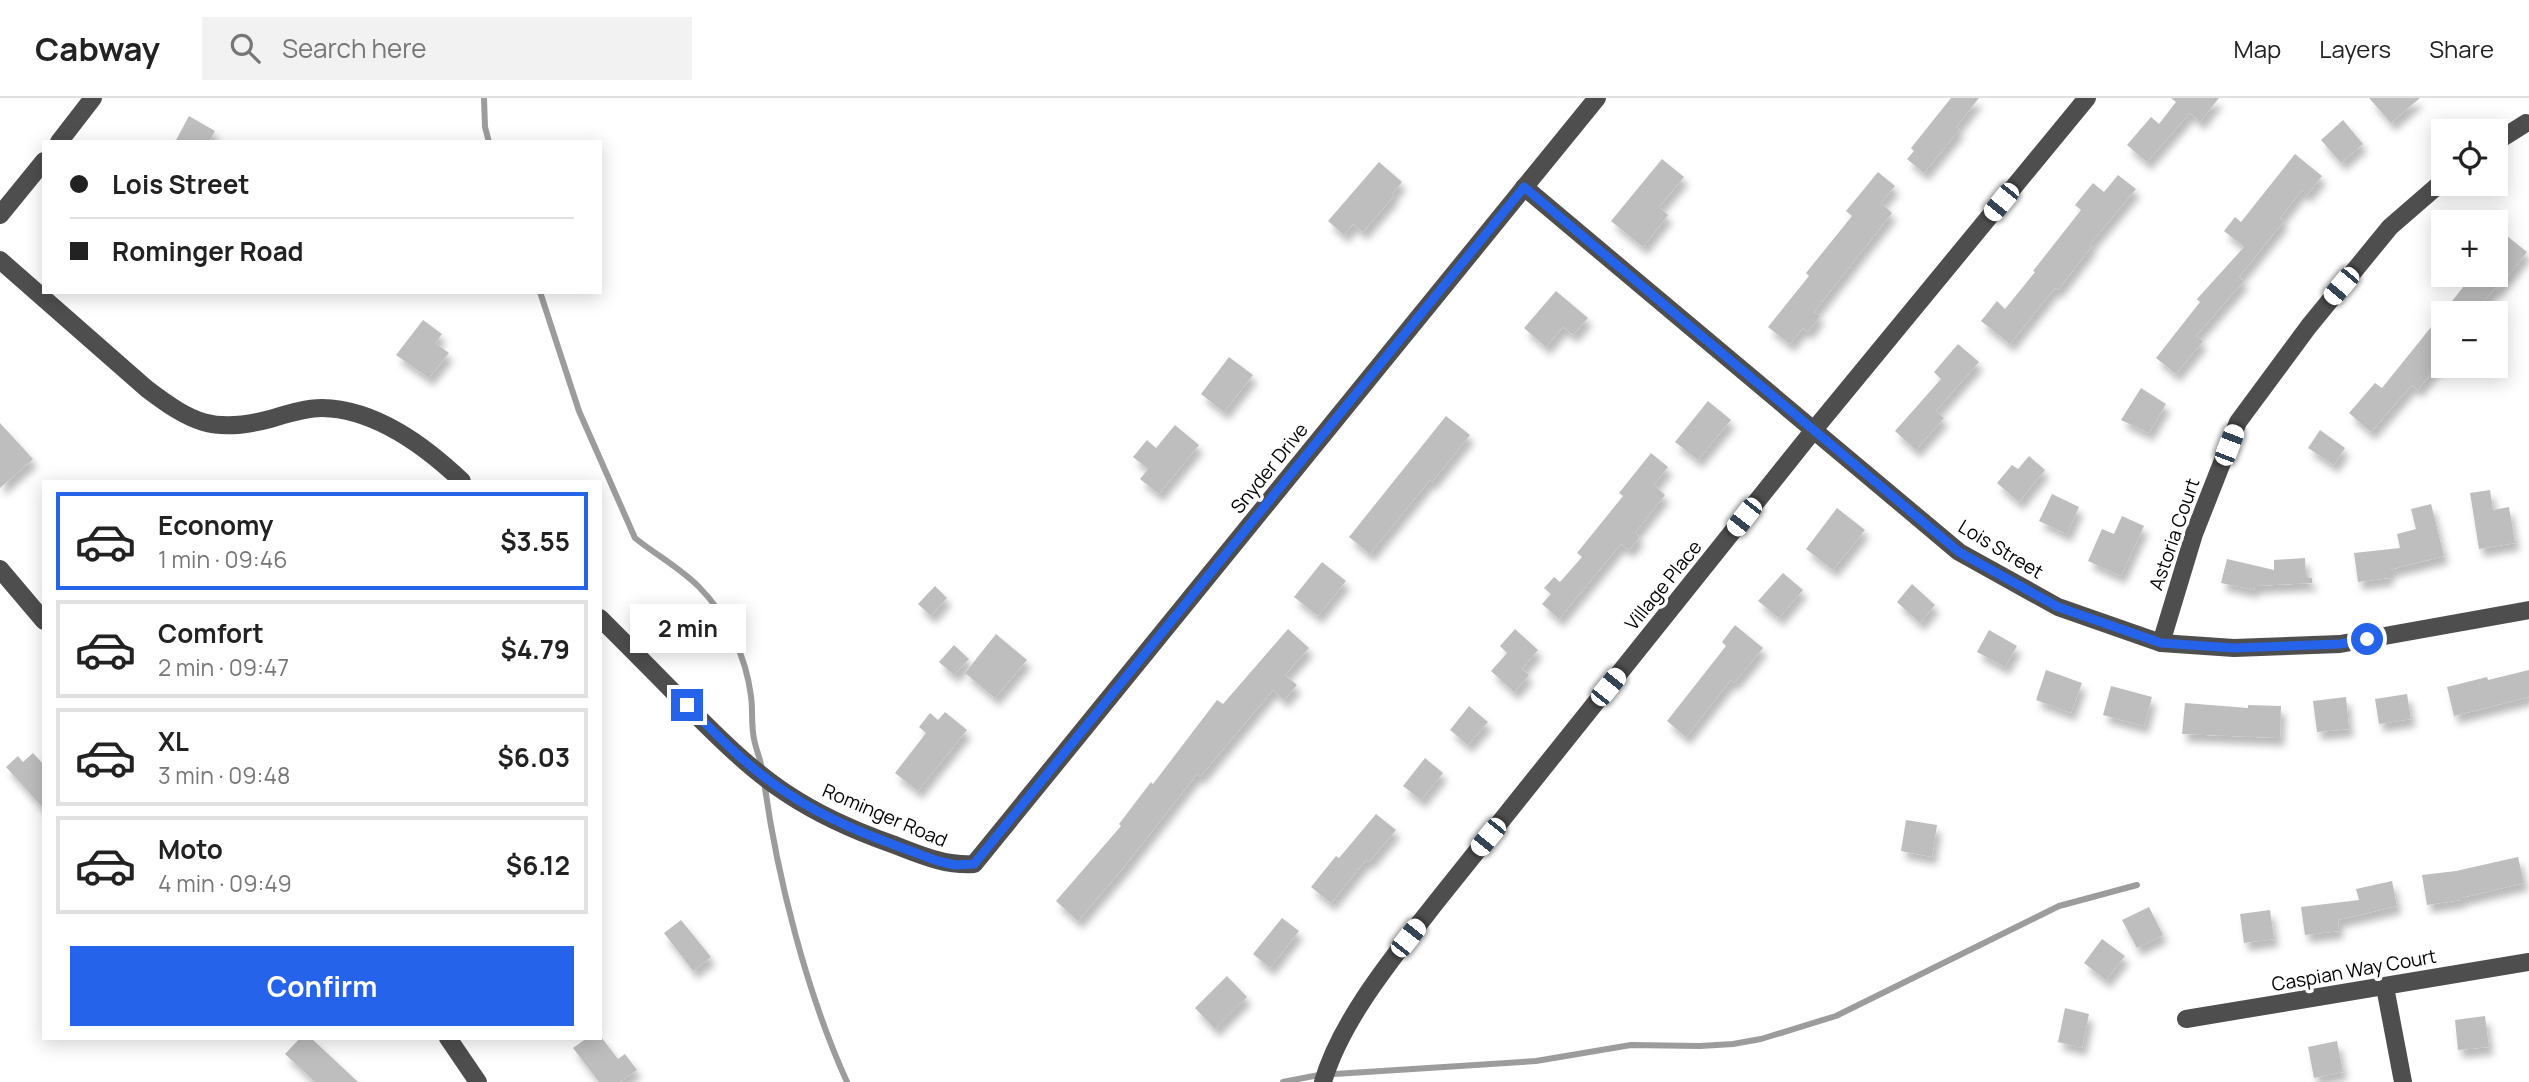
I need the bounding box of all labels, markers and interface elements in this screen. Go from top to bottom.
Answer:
search box [202,17,692,80]
text: Cabway [35,26,160,71]
icon: search [226,29,264,67]
text: Search here [282,30,427,66]
text: Map [2234,32,2281,65]
text: Layers [2319,32,2391,65]
text: Share [2429,32,2494,65]
map controls [2431,119,2508,378]
button: locate [2431,119,2508,196]
text: Lois Street [112,166,250,202]
car [1980,179,2023,225]
button: + [2431,210,2508,287]
text: Rominger Road [112,233,304,269]
car [2320,263,2363,309]
button: − [2431,301,2508,378]
street label: Snyder Drive [1224,417,1314,519]
car [2212,422,2247,468]
street label: Astoria Court [2143,475,2205,593]
car [1723,494,1766,540]
text: Economy [158,507,273,543]
icon: car [74,510,137,573]
street label: Lois Street [1954,513,2048,585]
text: $3.55 [500,523,570,559]
street label: Village Place [1619,534,1707,636]
text: 1 min · 09:46 [158,543,288,575]
callout: 2 min [629,603,745,652]
text: 2 min [658,612,718,644]
text: Comfort [158,615,264,651]
icon: car [74,618,137,681]
route start [2351,623,2383,655]
text: $4.79 [500,631,570,667]
text: 2 min · 09:47 [158,651,289,683]
car [1587,664,1630,710]
route end [671,689,703,721]
text: XL [158,723,189,759]
icon: car [74,726,137,789]
text: $6.03 [497,739,570,775]
text: 3 min · 09:48 [158,759,290,791]
street label: Rominger Road [819,777,951,853]
car [1467,814,1510,860]
text: Moto [158,831,223,867]
icon: car [74,834,137,897]
text: $6.12 [506,847,570,883]
text: 4 min · 09:49 [158,867,292,899]
car [1387,915,1430,961]
street label: Caspian Way Court [2270,943,2438,997]
button: Confirm [70,946,574,1026]

